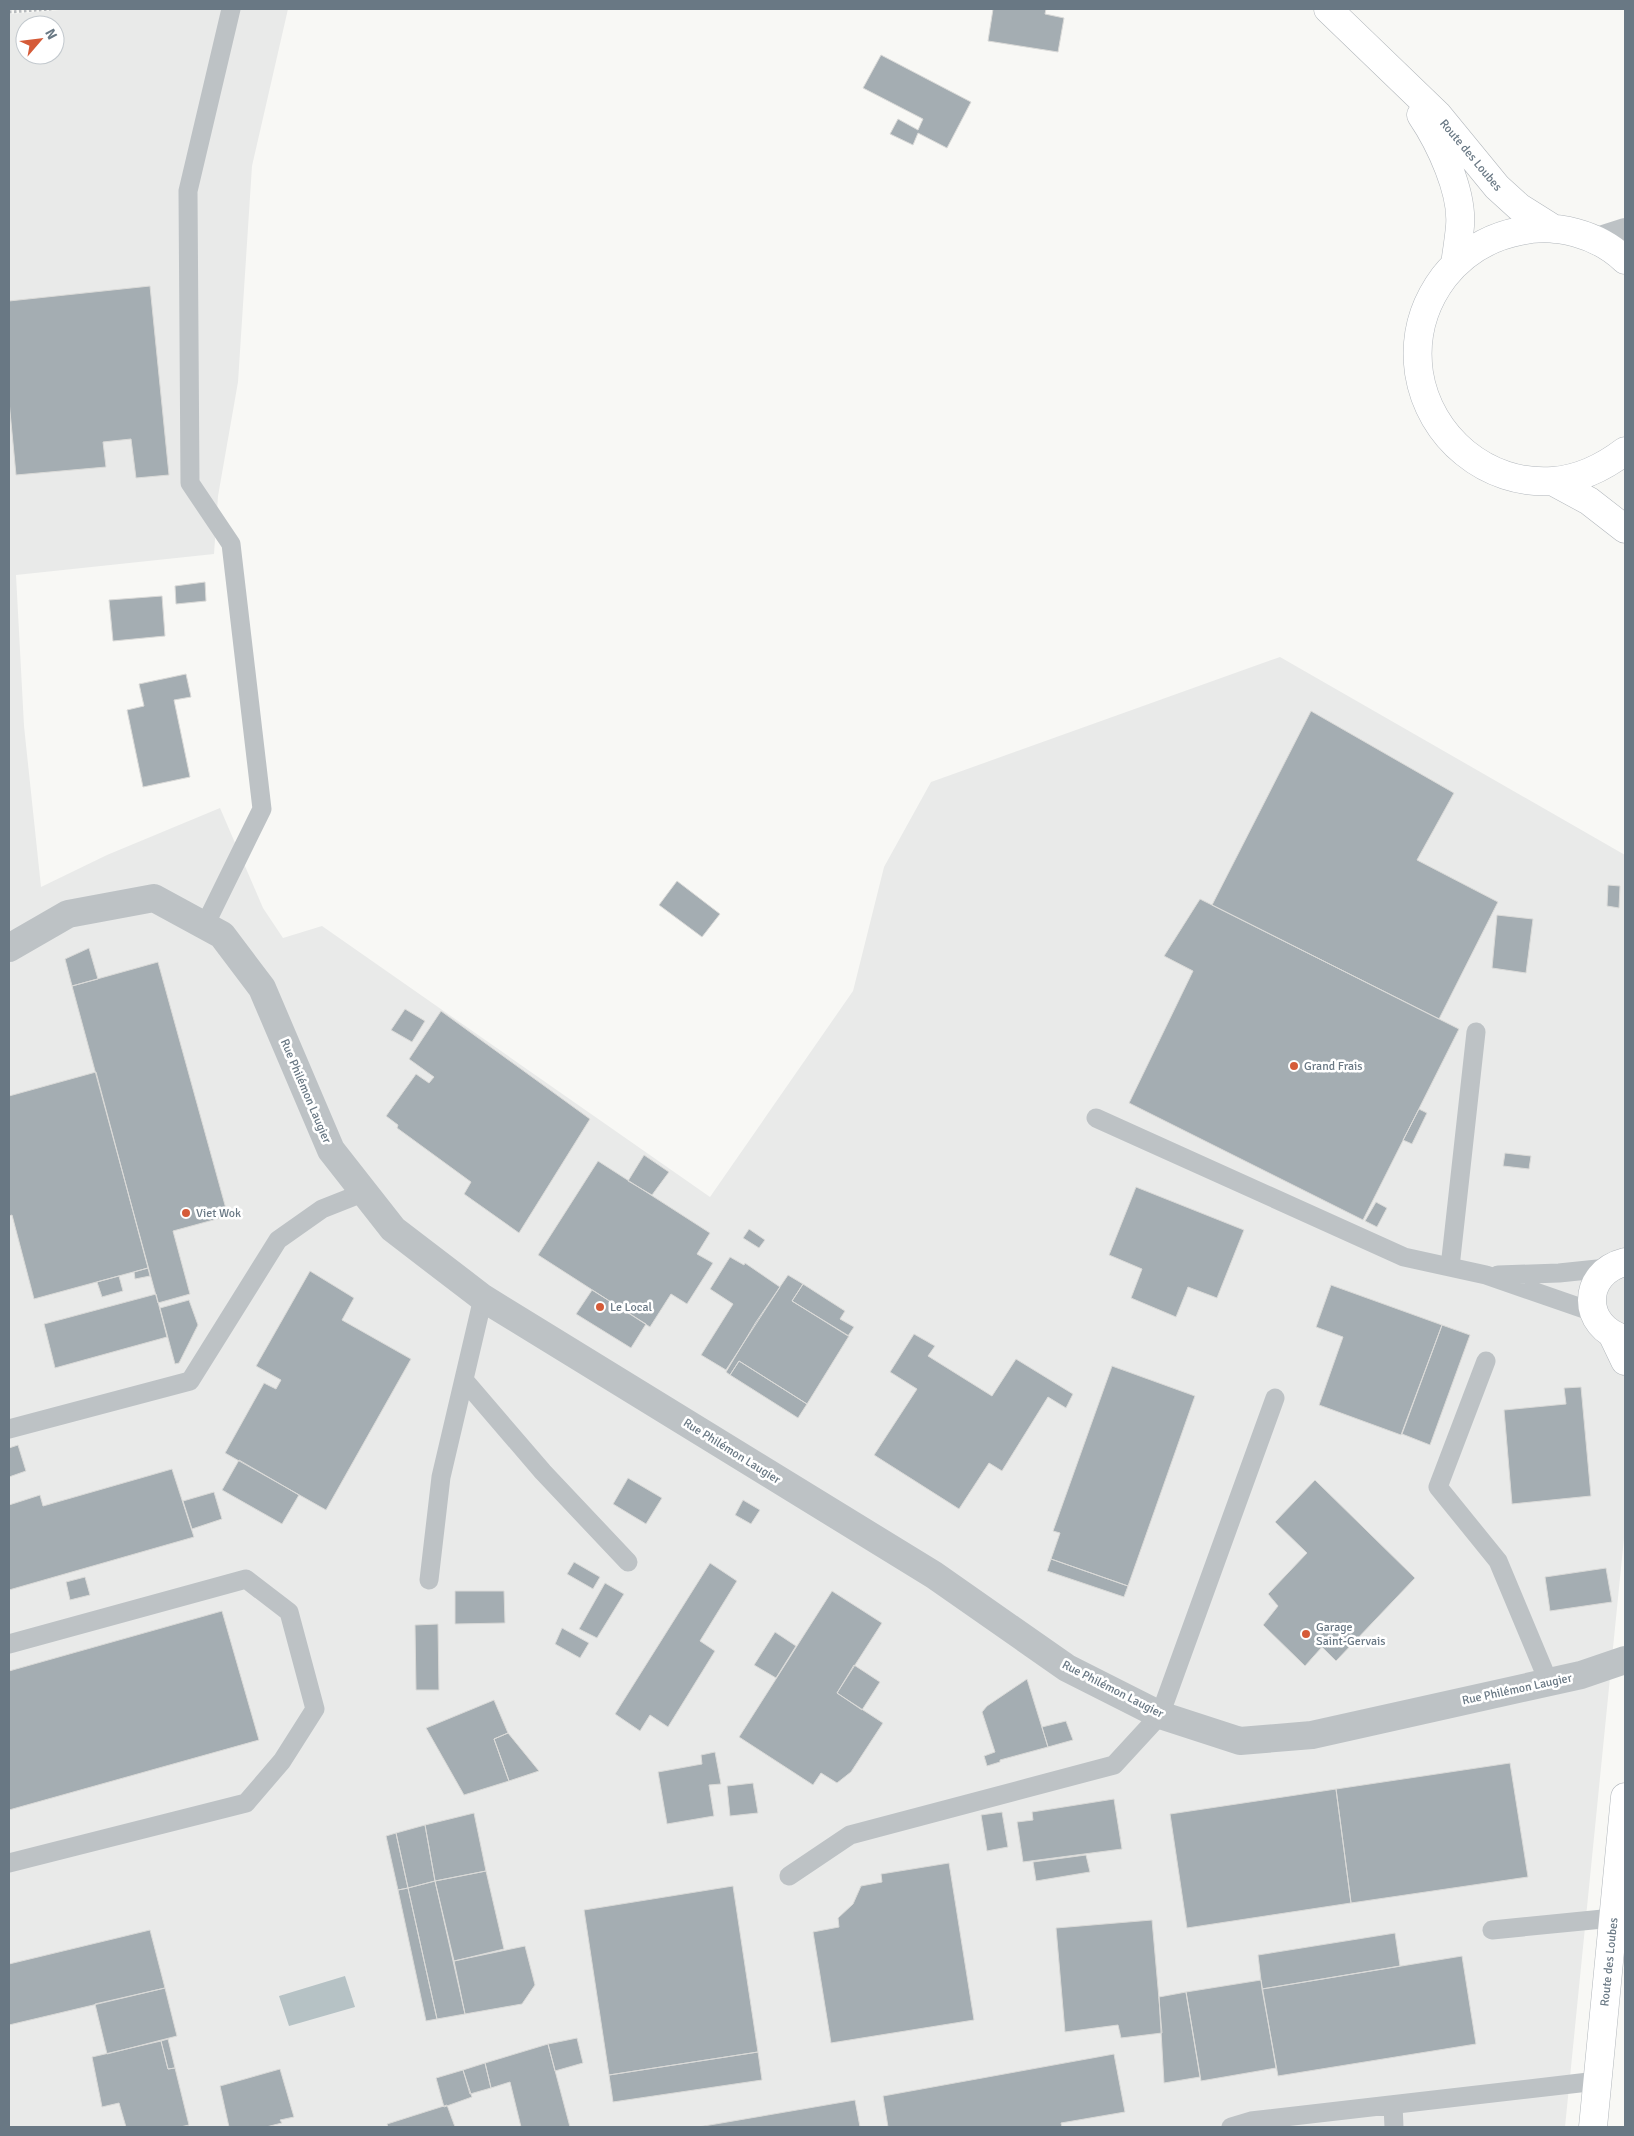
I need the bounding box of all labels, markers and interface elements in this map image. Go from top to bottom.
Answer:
north arrow [15,15,65,65]
text: N [41,26,61,42]
street label: Route des Loubes [1436,116,1505,194]
street label: Rue Philémon Laugier [277,1037,335,1146]
place label: Grand Frais [1304,1059,1363,1074]
marker: Grand Frais [1288,1060,1300,1072]
place label: Viet Wok [196,1206,241,1221]
marker: Viet Wok [180,1207,192,1219]
place label: Le Local [610,1300,653,1315]
marker: Le Local [594,1301,606,1313]
street label: Rue Philémon Laugier [680,1415,784,1488]
place label: Garage Saint-Gervais [1316,1620,1386,1649]
marker: Garage Saint-Gervais [1300,1628,1312,1640]
street label: Rue Philémon Laugier [1060,1657,1167,1722]
street label: Rue Philémon Laugier [1461,1670,1574,1708]
street label: Route des Loubes [1597,1917,1622,2007]

